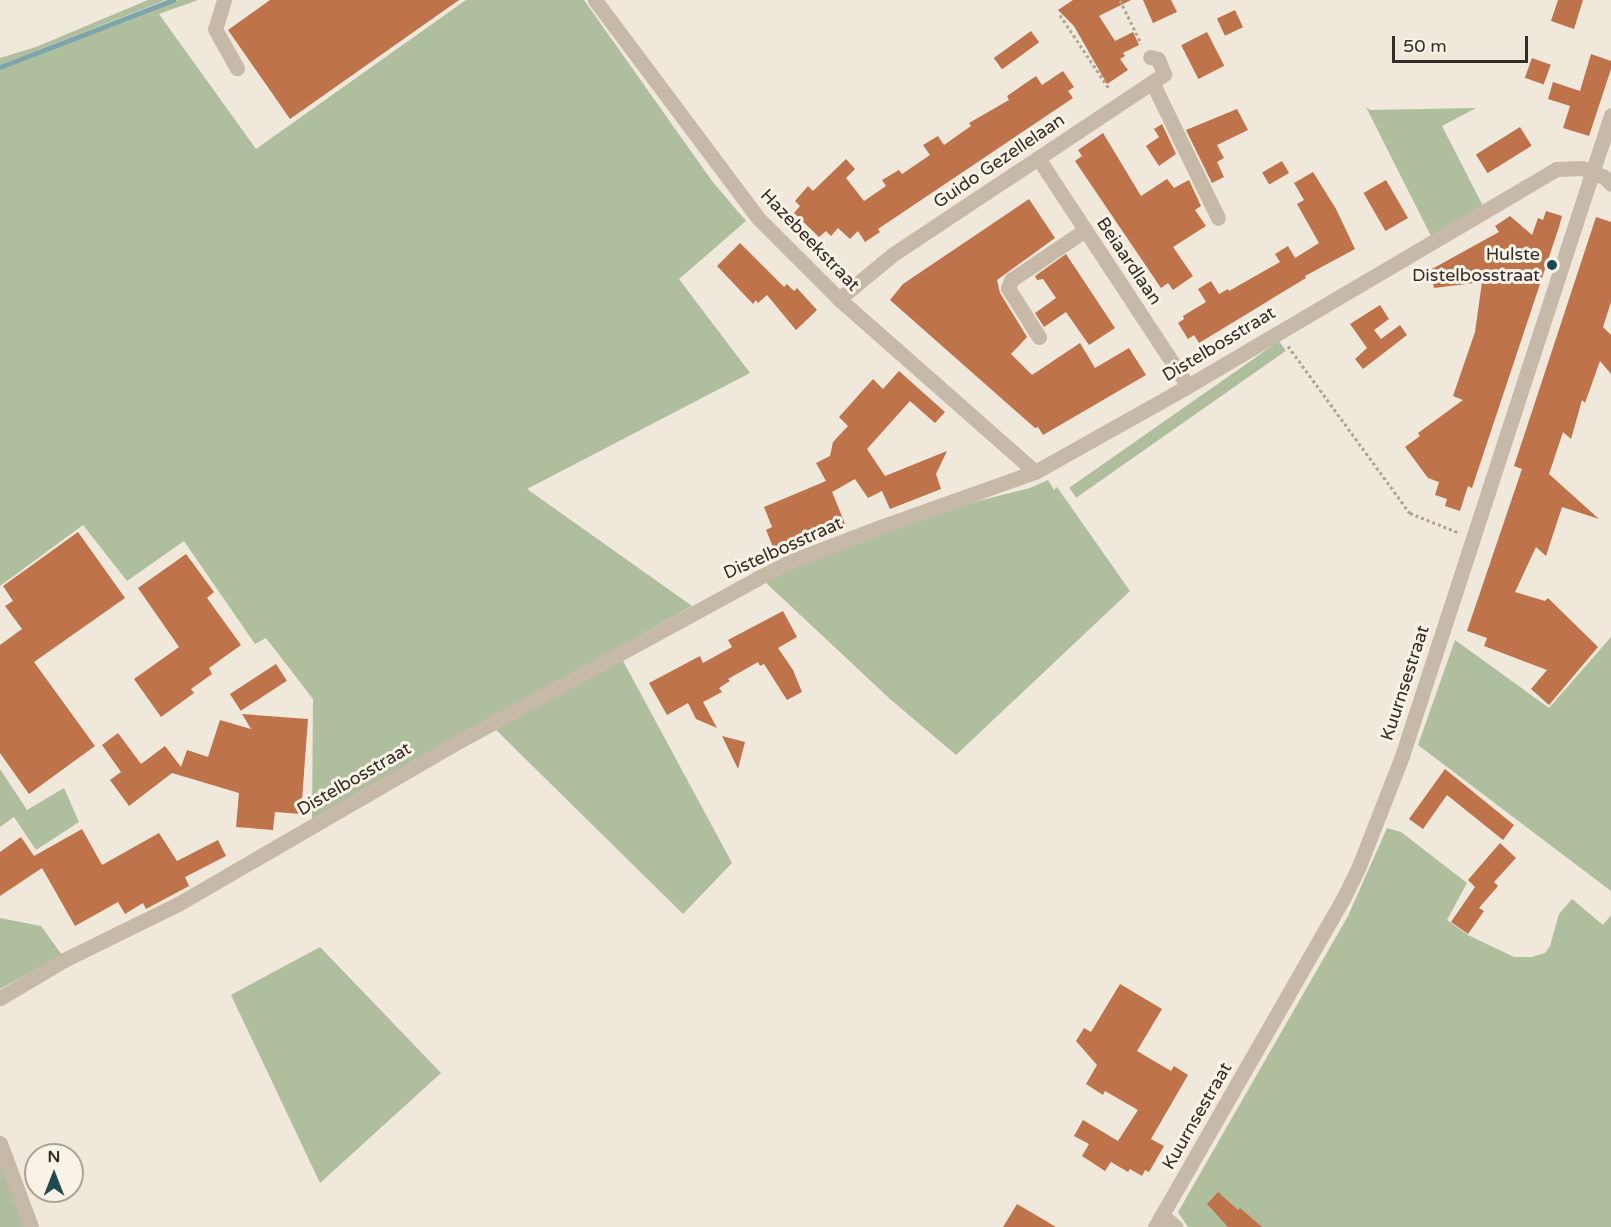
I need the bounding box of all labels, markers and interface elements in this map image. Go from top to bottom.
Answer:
scale bar [1395,24,1532,62]
text: 50 m [1403,35,1447,57]
street label: Guido Gezellelaan [929,109,1069,213]
street label: Hazebeekstraat [756,184,864,296]
street label: Beiaardlaan [1092,213,1166,309]
place label: Hulste Distelbosstraat [1412,244,1540,286]
marker: Hulste Distelbosstraat [1545,258,1559,272]
street label: Distelbosstraat [1159,302,1279,386]
street label: Distelbosstraat [720,512,846,584]
street label: Kuurnsestraat [1376,623,1434,743]
street label: Distelbosstraat [293,738,415,820]
street label: Kuurnsestraat [1158,1059,1236,1173]
north arrow [24,1143,84,1203]
text: N [48,1147,60,1167]

